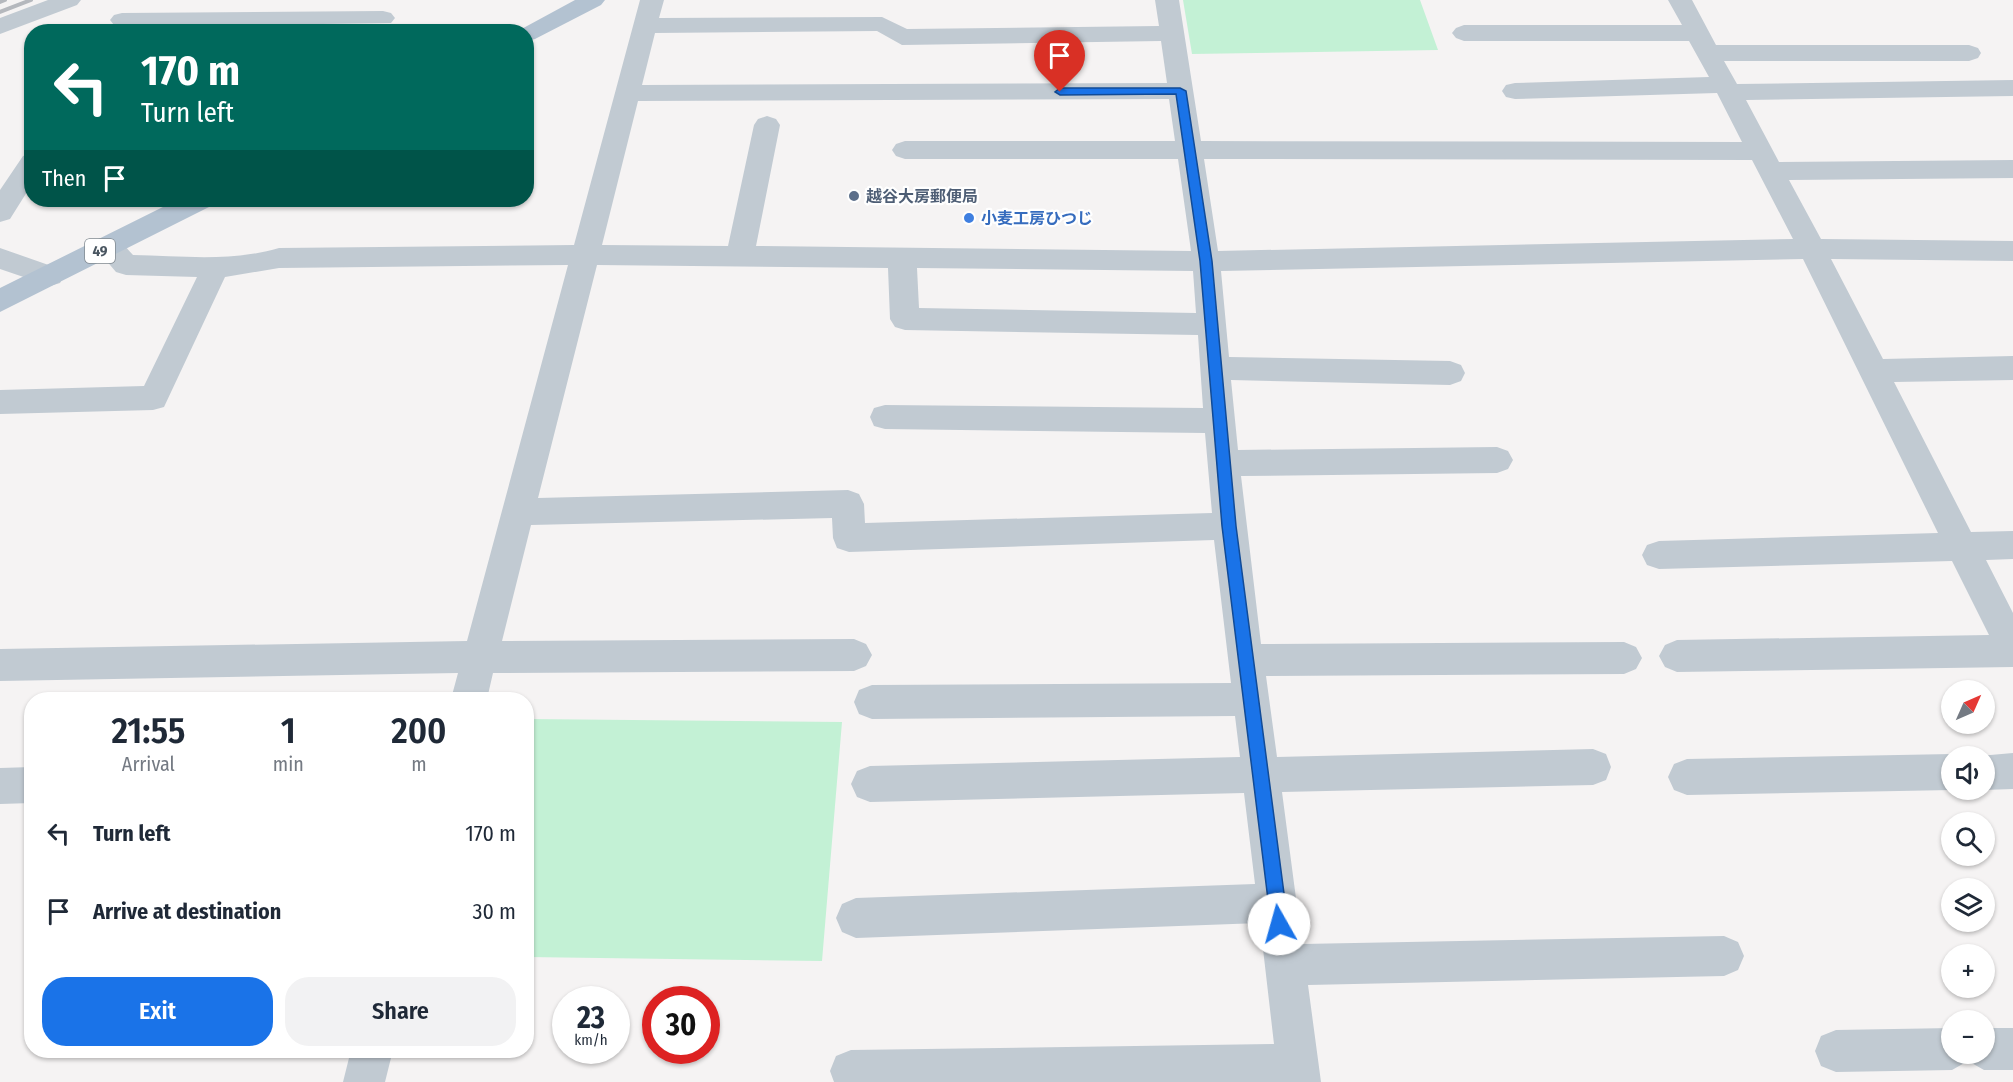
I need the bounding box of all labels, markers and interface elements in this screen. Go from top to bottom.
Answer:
pin [1034,30,1085,92]
icon: arrive [1043,39,1076,72]
text: 170 m [141,46,240,96]
icon: left [42,48,120,126]
text: Turn left [141,97,234,129]
icon: arrive [98,162,131,195]
text: Then [42,165,86,192]
place label: 越谷大房郵便局 [866,187,978,206]
marker: 越谷大房郵便局 [847,189,861,203]
place label: 小麦工房ひつじ [981,209,1093,228]
marker: 小麦工房ひつじ [962,211,976,225]
road number: 49 [85,239,115,263]
north arrow [1941,680,1995,734]
map controls [1941,680,1995,1064]
text: 21:55 [111,709,185,753]
text: 1 [281,709,296,753]
text: 200 [391,709,447,753]
button: sound [1941,746,1995,800]
text: Arrival [122,752,175,776]
text: min [273,752,304,776]
text: m [411,752,427,776]
button: search [1941,812,1995,866]
icon: left [42,817,75,850]
text: Turn left [93,820,171,847]
text: 170 m [465,820,516,847]
button: layers [1941,878,1995,932]
position arrow [1247,892,1311,956]
icon: arrive [42,895,75,928]
text: Arrive at destination [93,898,281,925]
text: 30 m [473,898,516,925]
button: + [1941,944,1995,998]
button: Exit [42,977,273,1046]
button: Share [285,977,516,1046]
speed limit sign: 30 [642,986,720,1064]
text: 23 [577,1000,605,1036]
button: − [1941,1010,1995,1064]
text: km/h [574,1031,608,1049]

